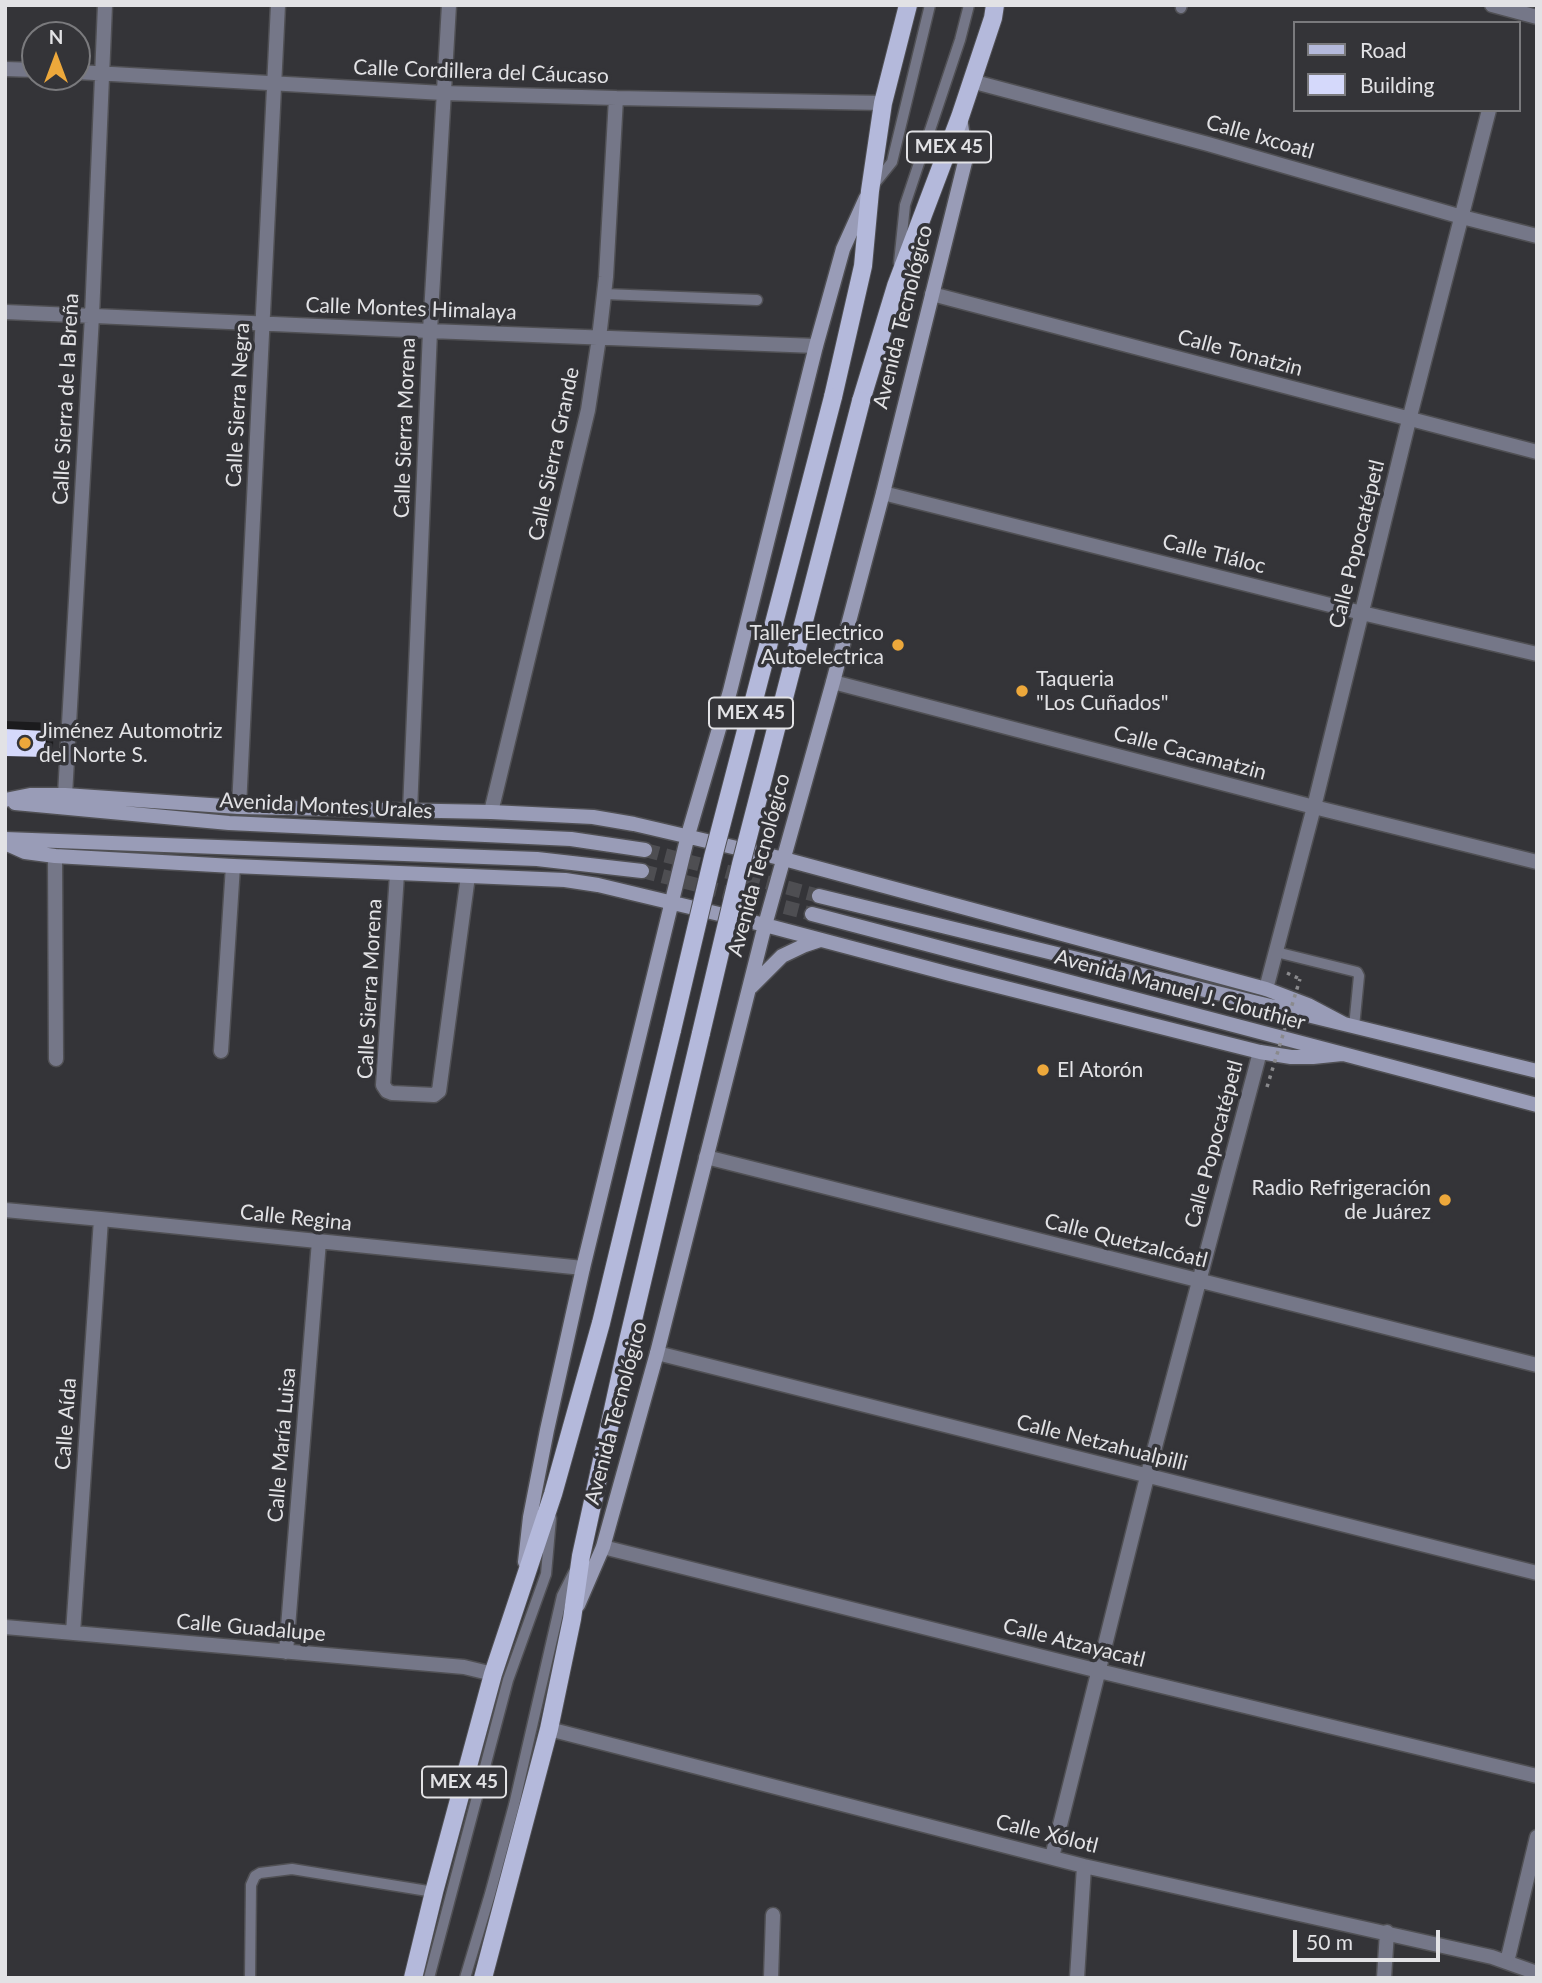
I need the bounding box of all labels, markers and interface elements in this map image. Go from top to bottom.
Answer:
north arrow [21,21,91,91]
legend [1294,21,1521,112]
text: N [49,25,63,48]
text: Road [1360,37,1407,62]
street label: Calle Cordillera del Cáucaso [353,55,609,89]
text: Building [1360,72,1435,97]
street label: Calle Ixcoatl [1203,110,1317,164]
road number: MEX 45 [907,132,991,162]
street label: Avenida Tecnológico [868,223,938,411]
street label: Calle Sierra de la Breña [48,292,84,506]
street label: Calle Montes Himalaya [305,293,517,325]
street label: Calle Sierra Negra [221,322,255,488]
street label: Calle Tonatzin [1175,324,1305,382]
street label: Calle Sierra Morena [389,337,421,519]
street label: Calle Sierra Grande [523,365,585,543]
street label: Calle Popocatépetl [1324,457,1390,631]
street label: Calle Tláloc [1160,529,1268,579]
place label: Taller Electrico Autoelectrica [749,620,884,670]
marker: Taller Electrico Autoelectrica [890,637,906,653]
place label: Taqueria "Los Cuñados" [1036,666,1168,716]
marker: Taqueria "Los Cuñados" [1014,683,1030,699]
road number: MEX 45 [709,698,793,728]
place label: Jiménez Automotriz del Norte S. [39,718,223,768]
street label: Calle Cacamatzin [1111,720,1269,786]
marker: Jiménez Automotriz del Norte S. [17,735,33,751]
street label: Avenida Tecnológico [722,771,796,959]
street label: Avenida Montes Urales [219,788,433,824]
street label: Calle Sierra Morena [353,898,387,1080]
street label: Avenida Manuel J. Clouthier [1052,944,1308,1036]
place label: El Atorón [1057,1057,1143,1083]
street label: Calle Popocatépetl [1179,1057,1249,1231]
marker: El Atorón [1035,1062,1051,1078]
place label: Radio Refrigeración de Juárez [1252,1175,1431,1225]
marker: Radio Refrigeración de Juárez [1437,1192,1453,1208]
street label: Calle Regina [239,1200,353,1236]
street label: Calle Quetzalcóatl [1042,1209,1210,1273]
street label: Avenida Tecnológico [579,1319,653,1507]
street label: Calle María Luisa [263,1366,301,1524]
street label: Calle Aída [50,1377,82,1471]
street label: Calle Netzahualpilli [1014,1410,1190,1476]
street label: Calle Guadalupe [175,1609,327,1647]
street label: Calle Atzayacatl [1000,1613,1148,1673]
road number: MEX 45 [422,1766,506,1798]
street label: Calle Xólotl [993,1809,1101,1859]
scale bar [1297,1916,1444,1960]
text: 50 m [1306,1929,1353,1954]

